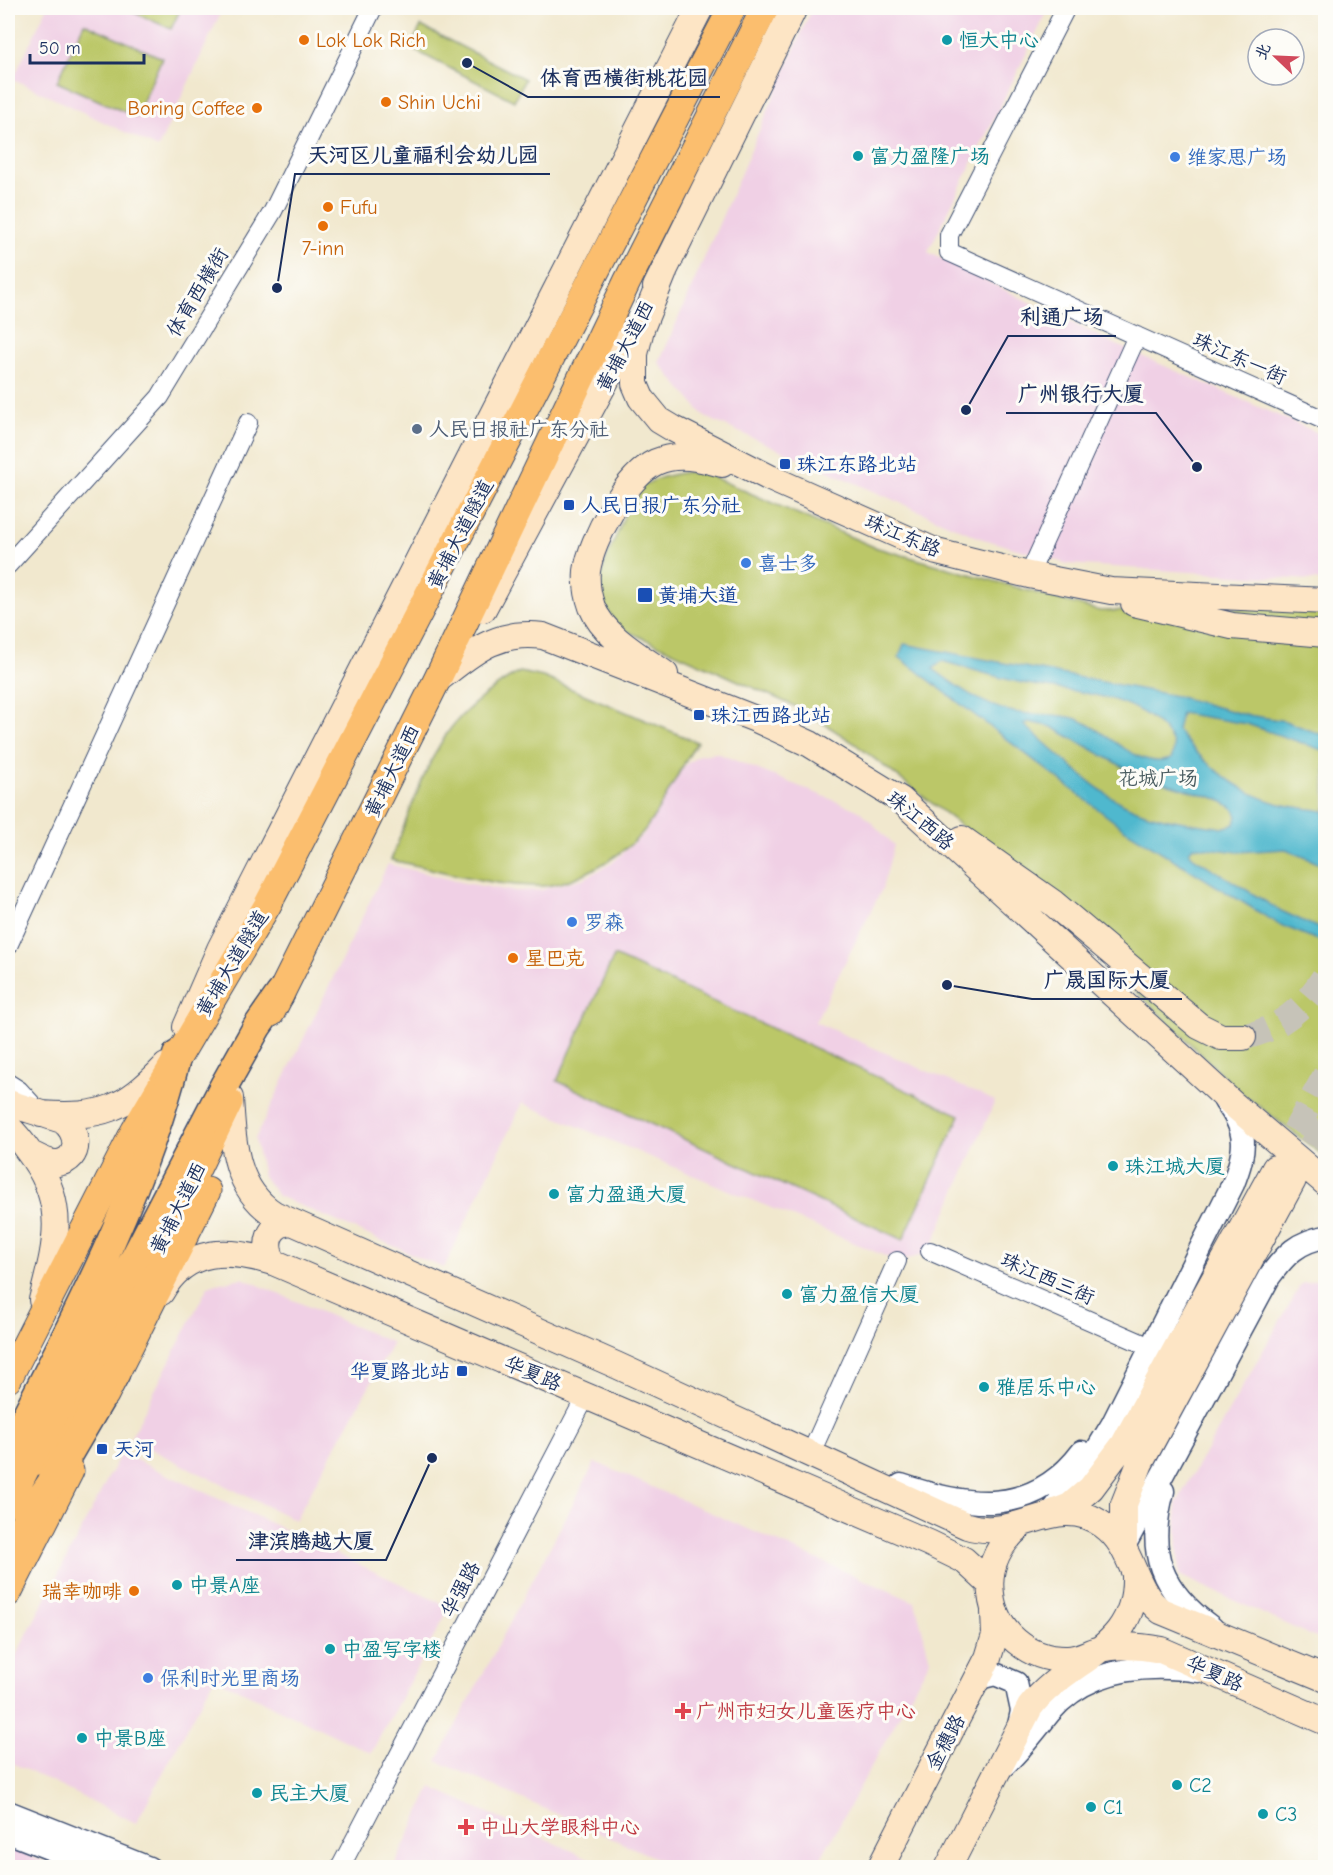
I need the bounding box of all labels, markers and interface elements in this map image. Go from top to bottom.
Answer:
scale bar [30,27,144,65]
north arrow [1246,27,1306,87]
place label: Lok Lok Rich [316,29,426,52]
place label: 恒大中心 [959,29,1039,52]
marker: Lok Lok Rich [297,33,311,47]
marker: 恒大中心 [940,33,954,47]
text: 50 m [39,38,81,59]
text: 北 [1252,41,1275,62]
callout: 体育西横街桃花园 [528,58,720,97]
text: 体育西横街桃花园 [540,66,708,90]
place label: Shin Uchi [398,91,481,114]
marker: Shin Uchi [379,95,393,109]
place label: Boring Coffee [128,97,245,120]
marker: Boring Coffee [250,101,264,115]
callout: 天河区儿童福利会幼儿园 [295,135,550,174]
text: 天河区儿童福利会幼儿园 [308,143,539,167]
place label: 富力盈隆广场 [870,145,990,168]
place label: 维家思广场 [1187,146,1287,169]
marker: 富力盈隆广场 [851,149,865,163]
marker: 维家思广场 [1168,150,1182,164]
place label: Fufu [340,196,378,219]
marker: Fufu [321,200,335,214]
marker: 7-inn [316,219,330,233]
place label: 7-inn [302,237,344,260]
street label: 体育西横街 [162,243,233,341]
street label: 黄埔大道西 [592,297,659,396]
callout: 利通广场 [1008,297,1116,336]
text: 利通广场 [1020,305,1104,329]
street label: 珠江东一街 [1189,328,1290,389]
callout: 广州银行大厦 [1006,374,1156,413]
text: 广州银行大厦 [1018,382,1144,406]
place label: 人民日报社广东分社 [429,418,609,441]
marker: 人民日报社广东分社 [410,422,424,436]
place label: 珠江东路北站 [797,453,917,476]
marker: 珠江东路北站 [778,457,792,471]
street label: 黄埔大道隧道 [423,476,498,593]
place label: 人民日报广东分社 [581,494,741,517]
marker: 人民日报广东分社 [562,498,576,512]
street label: 珠江东路 [861,509,945,562]
place label: 喜士多 [758,552,818,575]
marker: 喜士多 [739,556,753,570]
place label: 黄埔大道 [658,584,738,607]
marker: 黄埔大道 [636,586,654,604]
place label: 珠江西路北站 [711,704,831,727]
marker: 珠江西路北站 [692,708,706,722]
street label: 黄埔大道西 [360,721,425,821]
park label: 花城广场 [1118,767,1198,790]
street label: 珠江西路 [883,786,959,856]
street label: 黄埔大道隧道 [192,906,273,1021]
place label: 罗森 [584,911,624,934]
marker: 罗森 [565,915,579,929]
place label: 星巴克 [525,947,585,970]
marker: 星巴克 [506,951,520,965]
callout: 广晟国际大厦 [1032,960,1182,999]
text: 广晟国际大厦 [1044,968,1170,992]
place label: 珠江城大厦 [1125,1155,1225,1178]
street label: 黄埔大道西 [145,1158,211,1258]
marker: 珠江城大厦 [1106,1159,1120,1173]
place label: 富力盈通大厦 [566,1183,686,1206]
marker: 富力盈通大厦 [547,1187,561,1201]
street label: 珠江西三街 [997,1248,1098,1309]
place label: 富力盈信大厦 [799,1283,919,1306]
marker: 富力盈信大厦 [780,1287,794,1301]
street label: 华夏路 [501,1351,566,1396]
place label: 华夏路北站 [350,1360,450,1383]
marker: 华夏路北站 [455,1364,469,1378]
place label: 雅居乐中心 [996,1376,1096,1399]
marker: 雅居乐中心 [977,1380,991,1394]
place label: 天河 [114,1438,154,1461]
marker: 天河 [95,1442,109,1456]
callout: 津滨腾越大厦 [236,1521,386,1560]
text: 津滨腾越大厦 [248,1529,374,1553]
street label: 华强路 [436,1556,485,1621]
place label: 中景A座 [189,1574,261,1597]
marker: 中景A座 [170,1578,184,1592]
place label: 瑞幸咖啡 [42,1580,122,1603]
marker: 瑞幸咖啡 [127,1584,141,1598]
place label: 中盈写字楼 [342,1638,442,1661]
marker: 中盈写字楼 [323,1642,337,1656]
street label: 华夏路 [1183,1651,1248,1697]
place label: 保利时光里商场 [160,1667,300,1690]
marker: 保利时光里商场 [141,1671,155,1685]
place label: 广州市妇女儿童医疗中心 [696,1700,916,1723]
marker: 广州市妇女儿童医疗中心 [674,1702,692,1720]
street label: 金穗路 [921,1709,970,1774]
place label: 中景B座 [94,1727,166,1750]
marker: 中景B座 [75,1731,89,1745]
place label: C2 [1189,1774,1212,1797]
marker: C2 [1170,1778,1184,1792]
place label: 民主大厦 [269,1782,349,1805]
marker: 民主大厦 [250,1786,264,1800]
place label: C1 [1103,1796,1123,1819]
marker: C1 [1084,1800,1098,1814]
place label: C3 [1275,1803,1297,1826]
marker: C3 [1256,1807,1270,1821]
place label: 中山大学眼科中心 [480,1816,640,1839]
marker: 中山大学眼科中心 [457,1818,475,1836]

